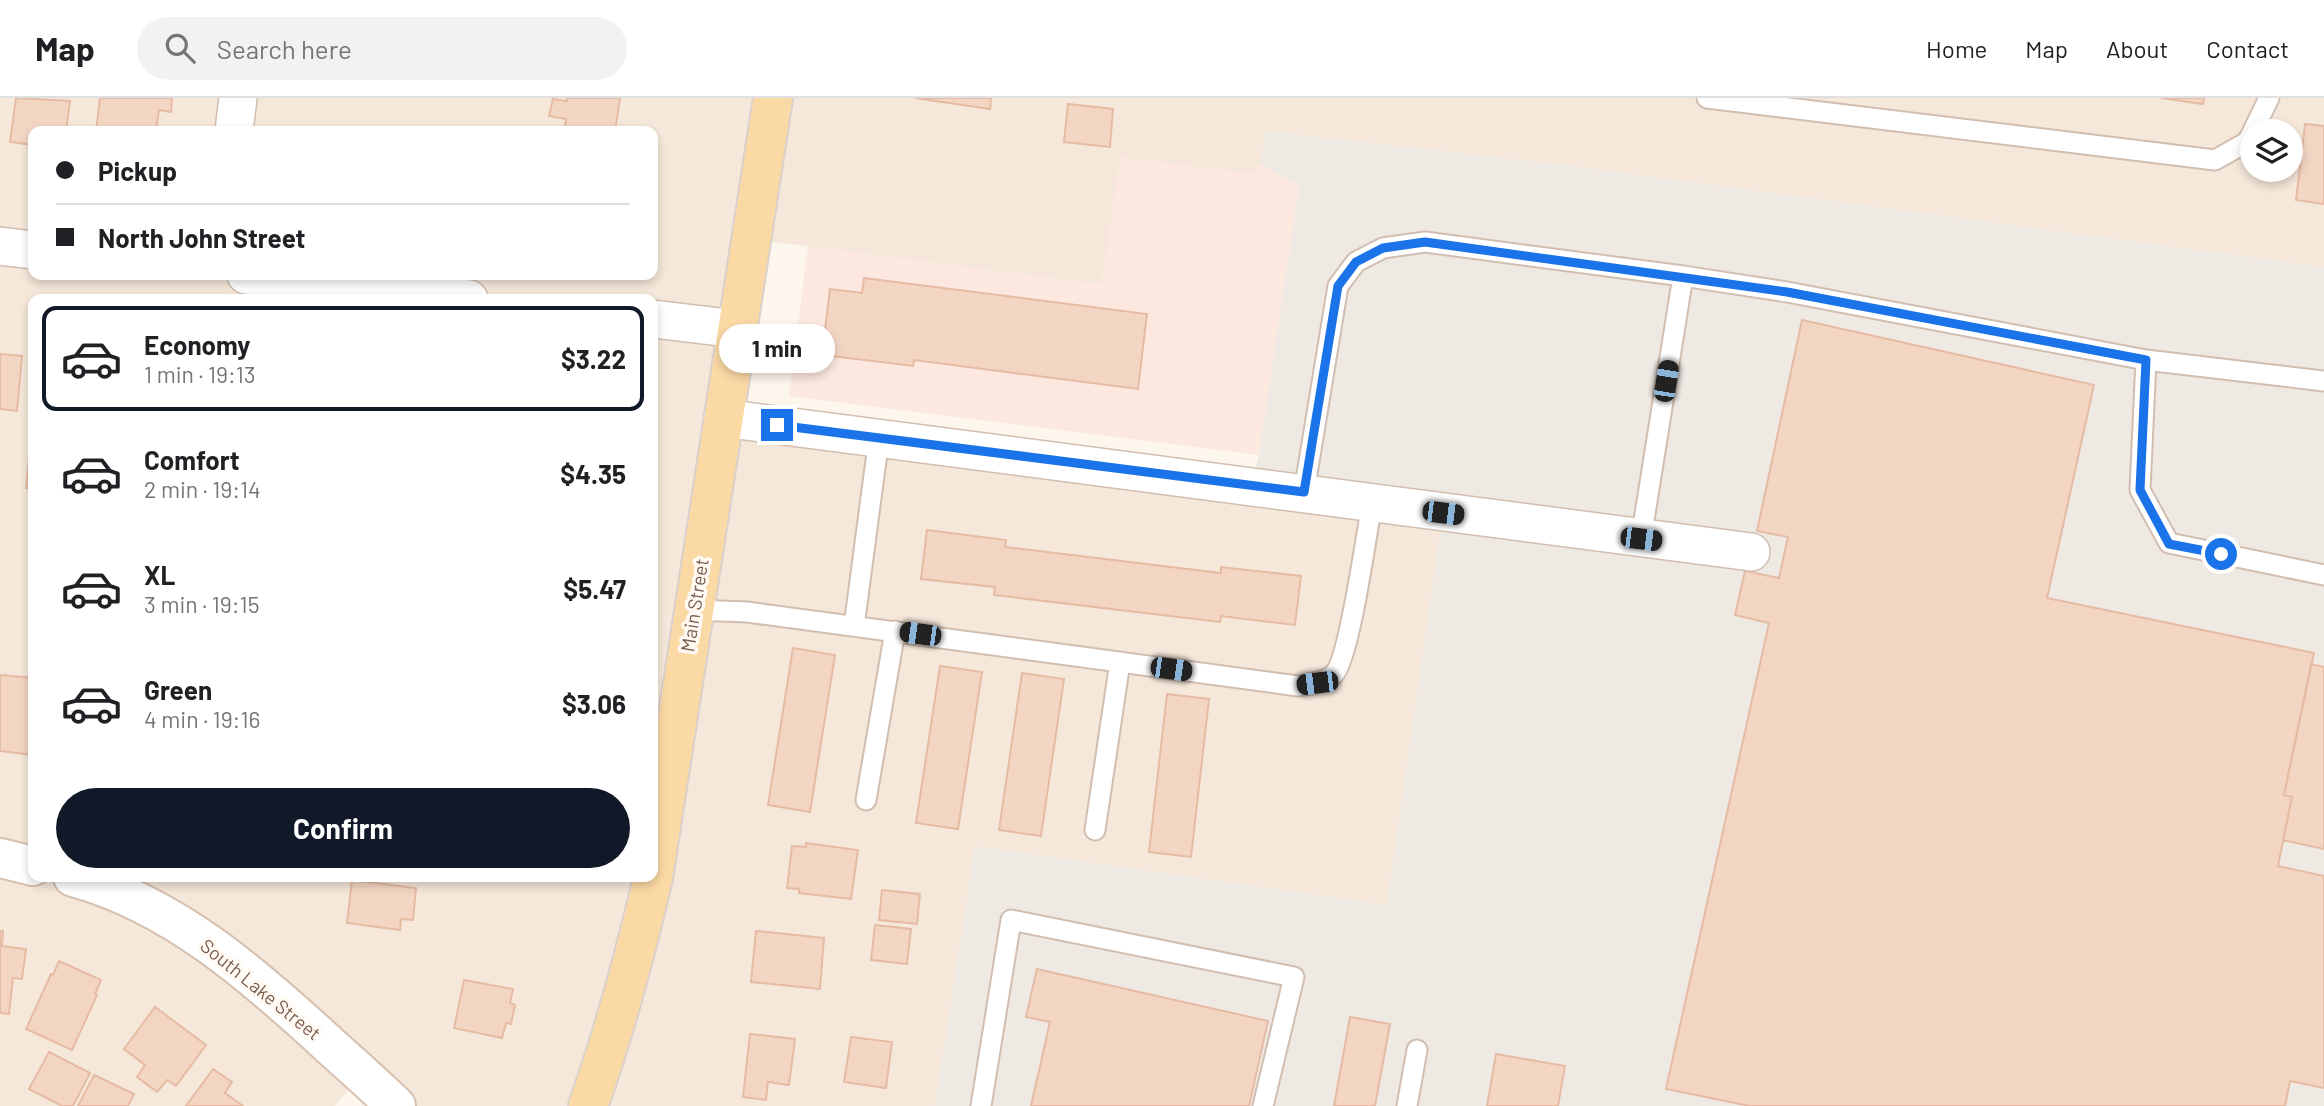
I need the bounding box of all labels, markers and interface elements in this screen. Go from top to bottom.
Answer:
search box [137,17,627,80]
text: Map [35,28,95,68]
icon: search [161,29,199,67]
text: Search here [217,33,352,64]
text: Home [1926,34,1987,63]
text: Map [2025,34,2068,63]
text: About [2106,34,2168,63]
text: Contact [2206,34,2289,63]
map controls [2240,119,2303,182]
button: layers [2240,119,2303,182]
text: Pickup [98,155,177,186]
text: North John Street [98,222,305,253]
callout: 1 min [719,324,835,372]
icon: car [60,327,123,390]
text: Economy [144,329,250,360]
text: 1 min [752,334,802,362]
text: $3.22 [561,343,626,374]
car [1653,359,1680,403]
text: 1 min · 19:13 [144,360,256,388]
route end [761,409,793,441]
icon: car [60,442,123,505]
text: Comfort [144,444,240,475]
text: $4.35 [560,458,626,489]
text: 2 min · 19:14 [144,475,261,503]
car [1421,500,1466,526]
car [1619,526,1664,552]
route start [2205,538,2237,570]
icon: car [60,557,123,620]
street label: Main Street [675,557,713,653]
text: XL [144,559,175,590]
text: $5.47 [563,573,626,604]
text: 3 min · 19:15 [144,590,259,618]
car [898,621,943,647]
car [1149,656,1194,682]
car [1295,670,1340,696]
icon: car [60,672,123,735]
text: Green [144,674,212,705]
text: $3.06 [562,688,626,719]
text: 4 min · 19:16 [144,705,260,733]
button: Confirm [56,788,630,868]
street label: South Lake Street [196,933,326,1045]

